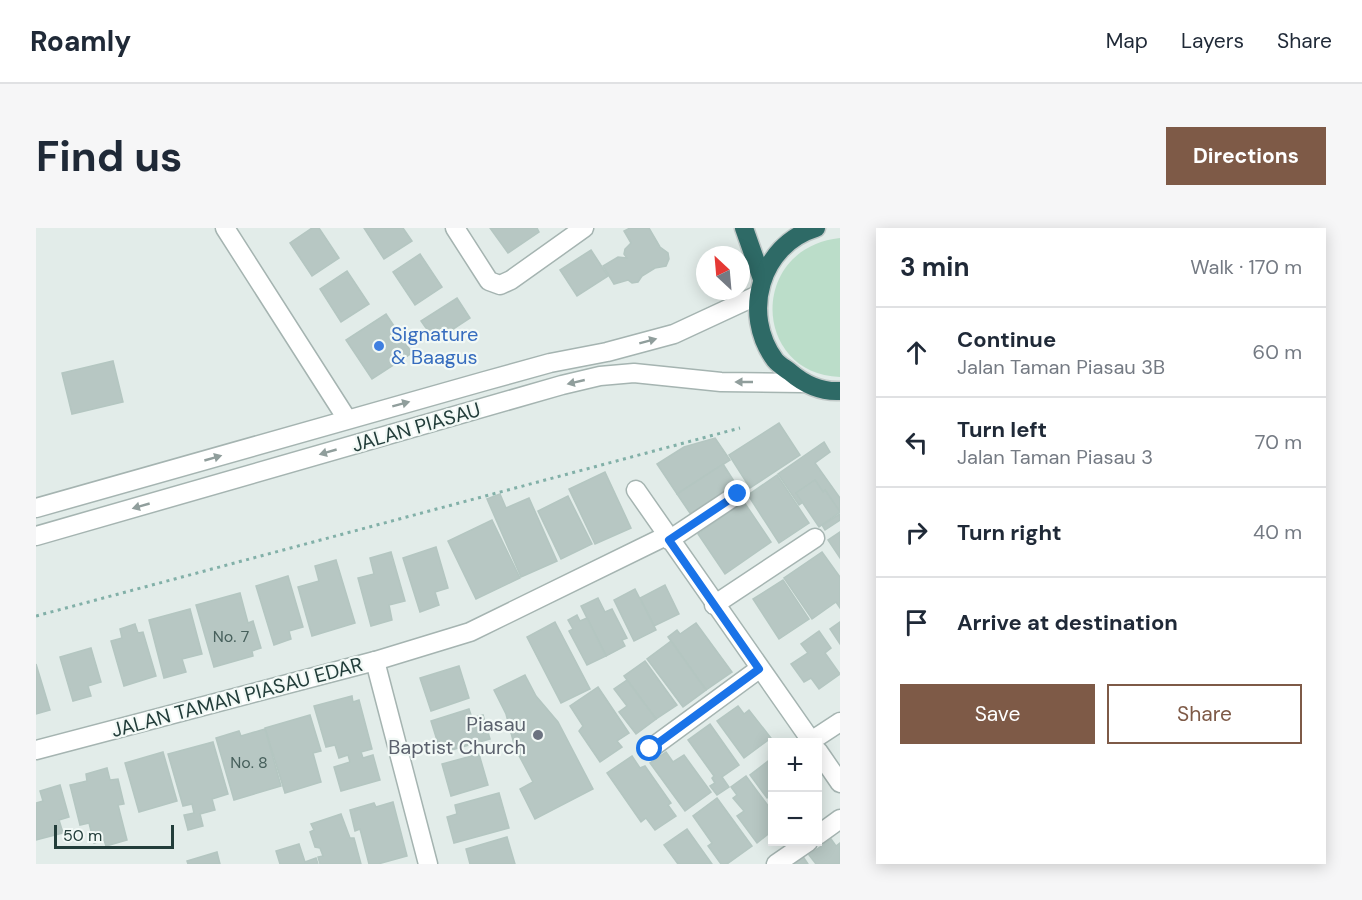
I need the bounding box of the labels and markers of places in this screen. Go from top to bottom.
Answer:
place label: Signature & Baagus [391,321,478,370]
marker: Signature & Baagus [372,339,386,353]
place label: Piasau Baptist Church [388,711,526,760]
marker: Piasau Baptist Church [531,728,545,742]

